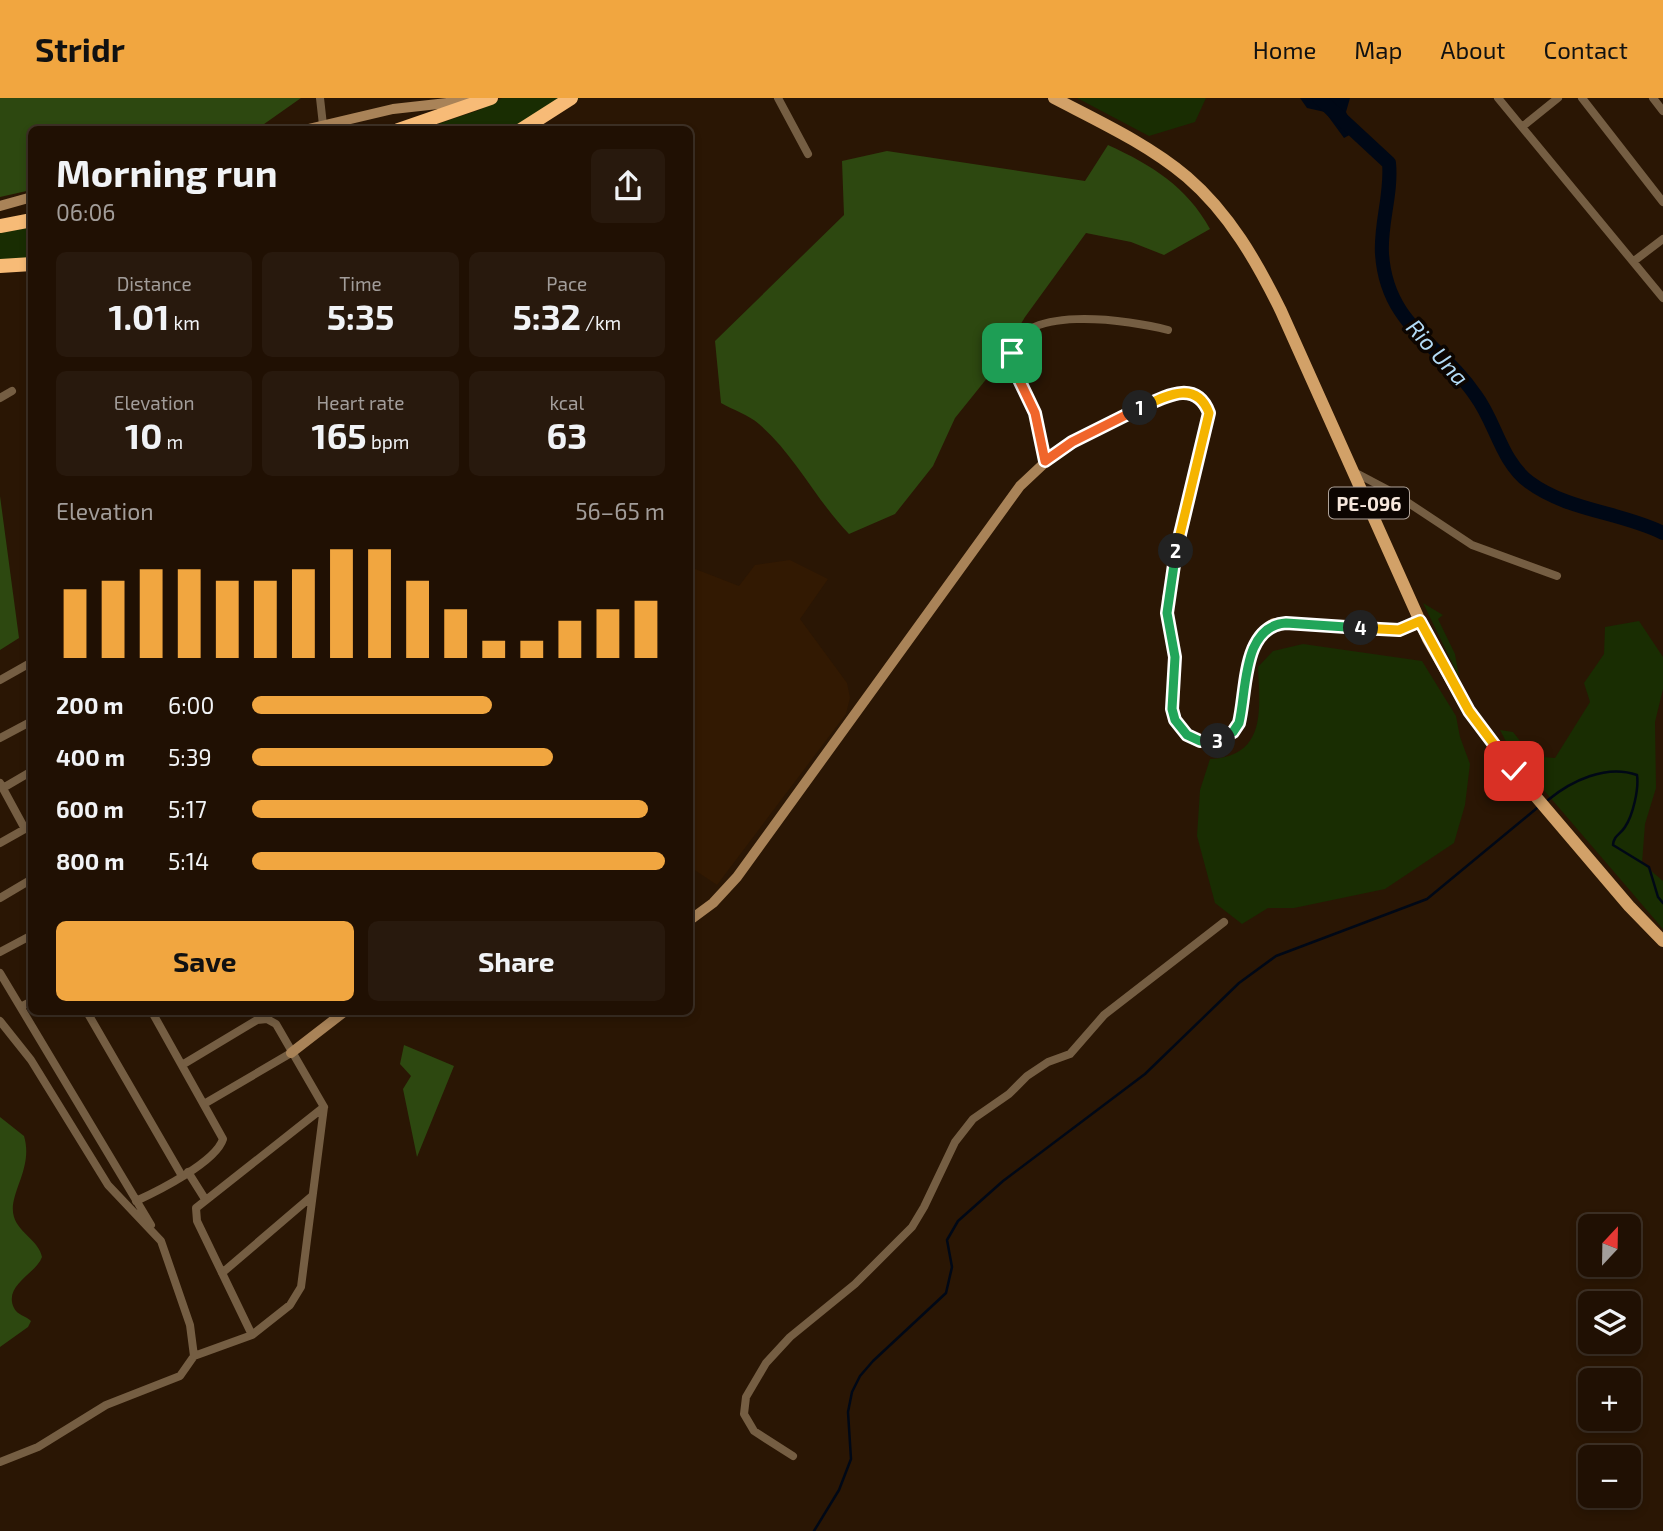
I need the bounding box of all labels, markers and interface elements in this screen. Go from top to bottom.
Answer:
text: Stridr [35,29,125,69]
text: Home [1253,35,1316,64]
text: Map [1354,35,1402,64]
text: About [1440,35,1506,64]
text: Contact [1544,35,1628,64]
text: Morning run [56,149,277,195]
button: share [591,149,665,223]
text: 06:06 [56,198,115,226]
text: Distance [117,272,192,295]
text: Time [339,272,382,295]
text: Pace [546,272,587,295]
text: 1.01 [108,295,169,337]
text: 5:35 [327,295,394,337]
text: 5:32 [512,295,581,337]
text: km [169,311,200,334]
text: /km [581,311,621,334]
water label: Rio Una [1401,313,1475,391]
pin [982,323,1042,383]
icon: arrive [993,334,1031,372]
pin: 1 [1122,390,1158,426]
text: Elevation [114,391,194,414]
text: Heart rate [317,391,404,414]
text: kcal [549,391,584,414]
text: 1 [1135,396,1144,419]
text: 10 [125,414,162,456]
text: 165 [312,414,367,456]
text: 63 [547,414,587,456]
text: m [162,430,183,453]
text: bpm [367,430,409,453]
road number: PE-096 [1329,488,1409,518]
text: Elevation [56,497,154,525]
text: 56–65 m [575,497,665,525]
pin: 2 [1158,533,1194,568]
text: 2 [1170,539,1181,562]
pin: 4 [1344,610,1378,646]
text: 4 [1354,616,1367,639]
text: 200 m [56,691,124,719]
text: 6:00 [168,691,214,719]
pin: 3 [1200,724,1236,758]
text: 3 [1212,729,1223,752]
pin [1484,741,1544,801]
text: 400 m [56,743,125,771]
text: 5:39 [168,743,212,771]
icon: check [1495,752,1533,790]
text: 600 m [56,795,124,823]
text: 5:17 [168,795,207,823]
text: 800 m [56,847,125,875]
text: 5:14 [168,847,209,875]
button: Save [56,921,354,1001]
button: Share [368,921,665,1001]
north arrow [1578,1214,1642,1278]
map controls [1578,1214,1641,1508]
button: layers [1578,1291,1641,1354]
button: + [1578,1368,1641,1431]
button: − [1578,1445,1641,1508]

